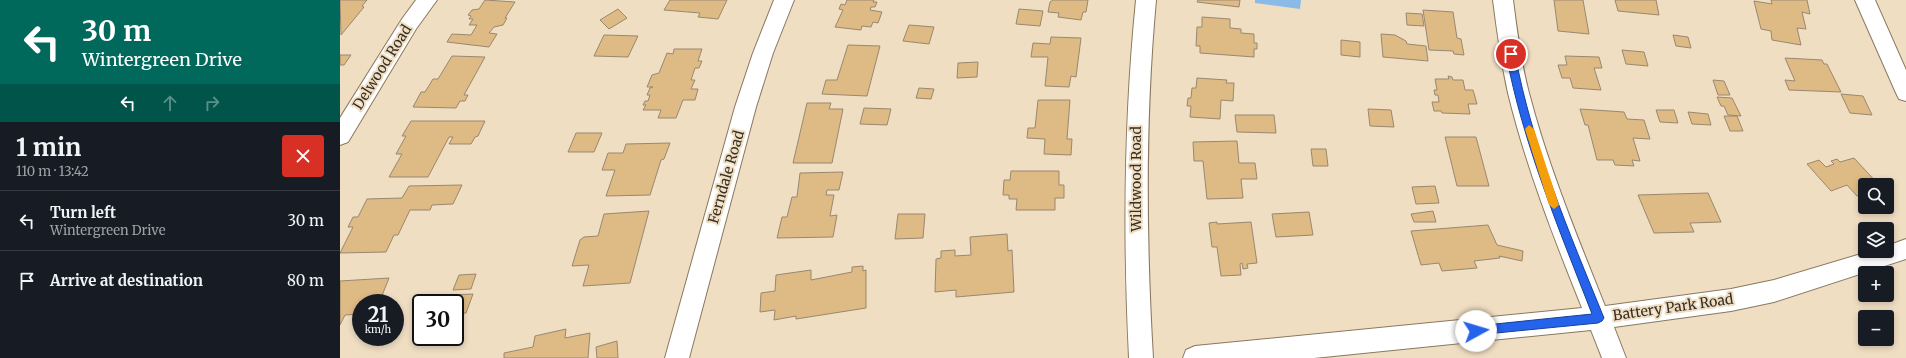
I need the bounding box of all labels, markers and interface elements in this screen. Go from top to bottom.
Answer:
text: 30 m [82,13,151,49]
icon: left [16,16,68,68]
street label: Delwood Road [349,21,416,113]
pin [1494,37,1528,71]
icon: arrive [1500,43,1522,65]
text: Wintergreen Drive [82,48,242,71]
icon: left [117,92,139,114]
icon: ahead [159,92,181,114]
icon: right [201,92,223,114]
street label: Wildwood Road [1127,126,1145,233]
street label: Ferndale Road [704,128,748,226]
text: 1 min [16,132,81,163]
button: close [282,135,324,177]
text: 110 m · 13:42 [16,163,89,180]
map controls [1858,178,1894,346]
button: search [1858,178,1894,214]
text: Turn left [50,203,116,222]
icon: left [16,210,38,232]
text: 30 m [287,211,324,230]
text: Wintergreen Drive [50,222,165,239]
button: layers [1858,222,1894,258]
button: + [1858,266,1894,302]
icon: arrive [16,270,38,292]
text: Arrive at destination [50,271,203,290]
text: 80 m [287,271,324,290]
street label: Battery Park Road [1612,290,1735,324]
speed limit sign: 30 [412,294,464,346]
text: 21 [368,302,388,327]
position arrow [1455,310,1497,352]
button: − [1858,310,1894,346]
text: km/h [365,323,391,336]

